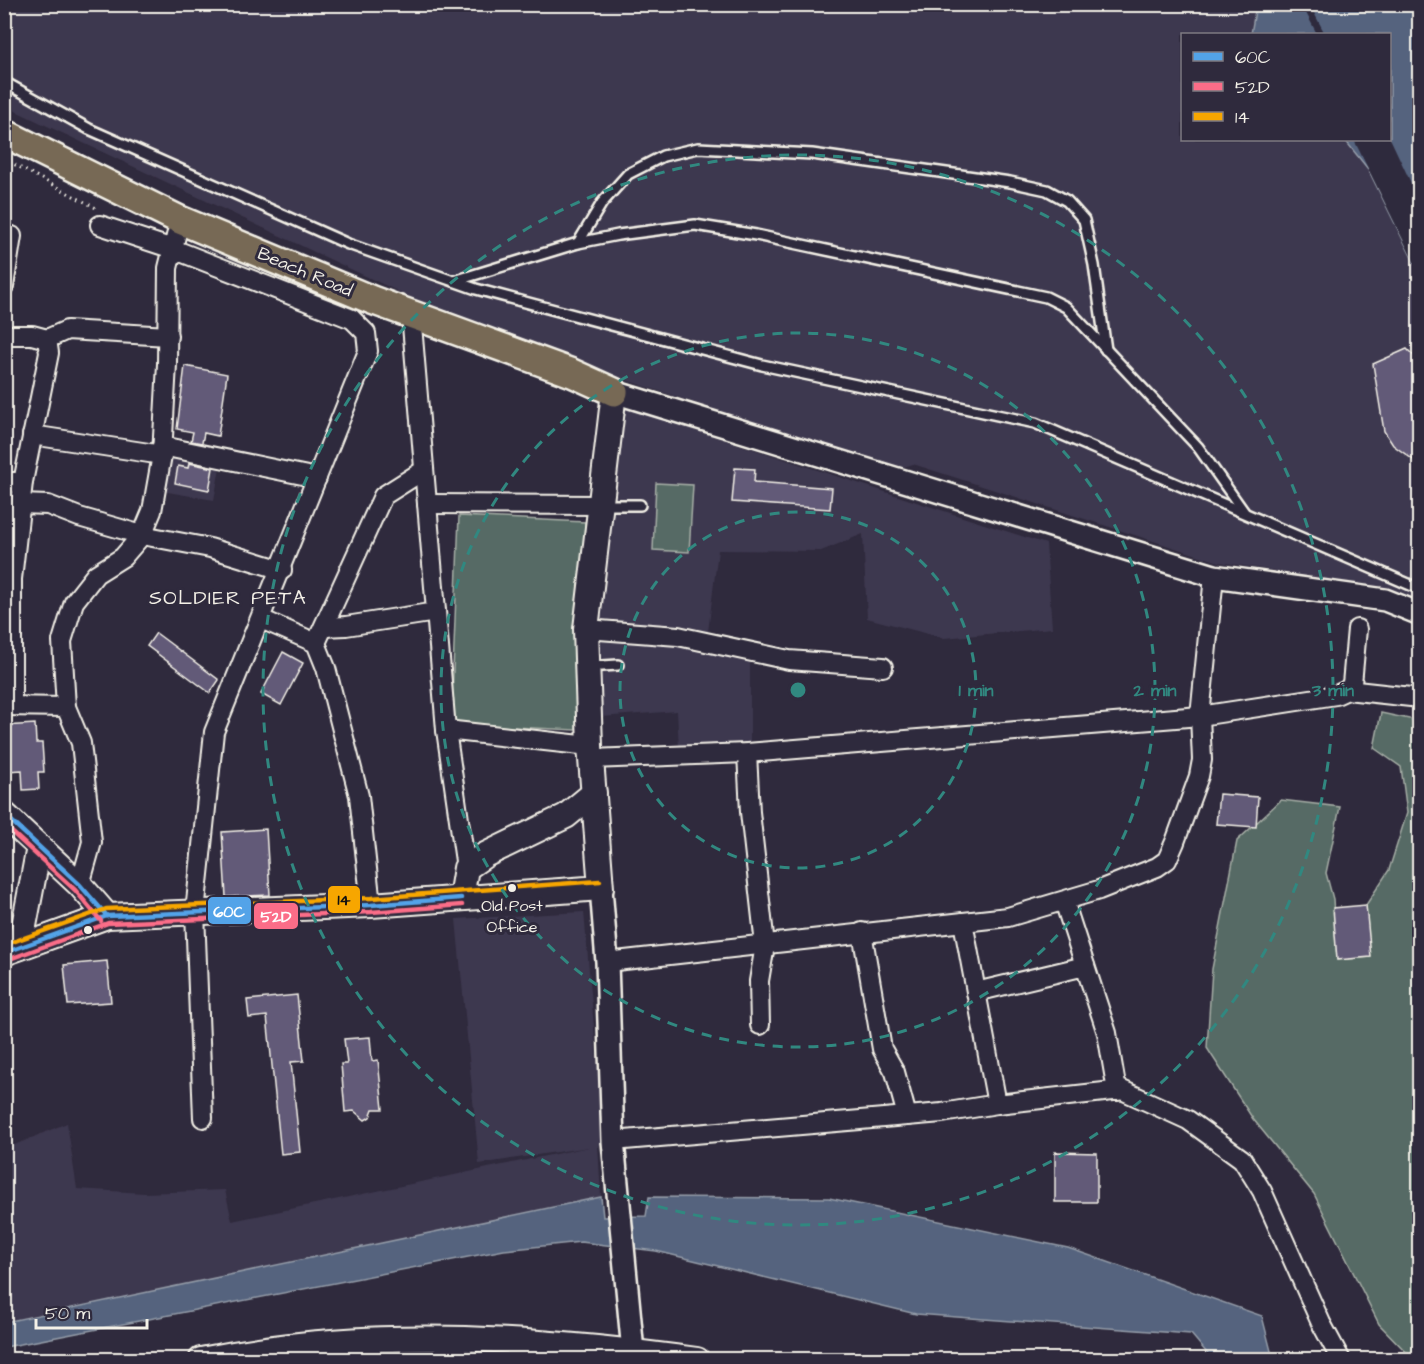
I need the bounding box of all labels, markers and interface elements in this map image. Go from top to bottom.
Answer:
legend [1181,33,1391,141]
text: 60C [1235,45,1271,70]
text: 52D [1235,75,1270,100]
text: 14 [1235,105,1250,130]
street label: Beach Road [254,241,356,303]
district label: SOLDIER PETA [149,584,307,612]
text: 1 min [958,678,994,703]
text: 2 min [1132,678,1177,703]
text: 3 min [1311,678,1354,703]
centre of rings [788,680,808,700]
marker: Old Post Office [506,882,518,894]
line badge: 14 [327,885,361,914]
text: 14 [338,889,351,911]
place label: Old Post Office [481,895,543,938]
line badge: 60C [207,896,252,925]
text: 60C [213,901,245,923]
line badge: 52D [253,902,299,930]
text: 52D [261,906,292,928]
unlabelled marker [82,924,94,936]
scale bar [36,1292,147,1330]
text: 50 m [45,1301,90,1326]

